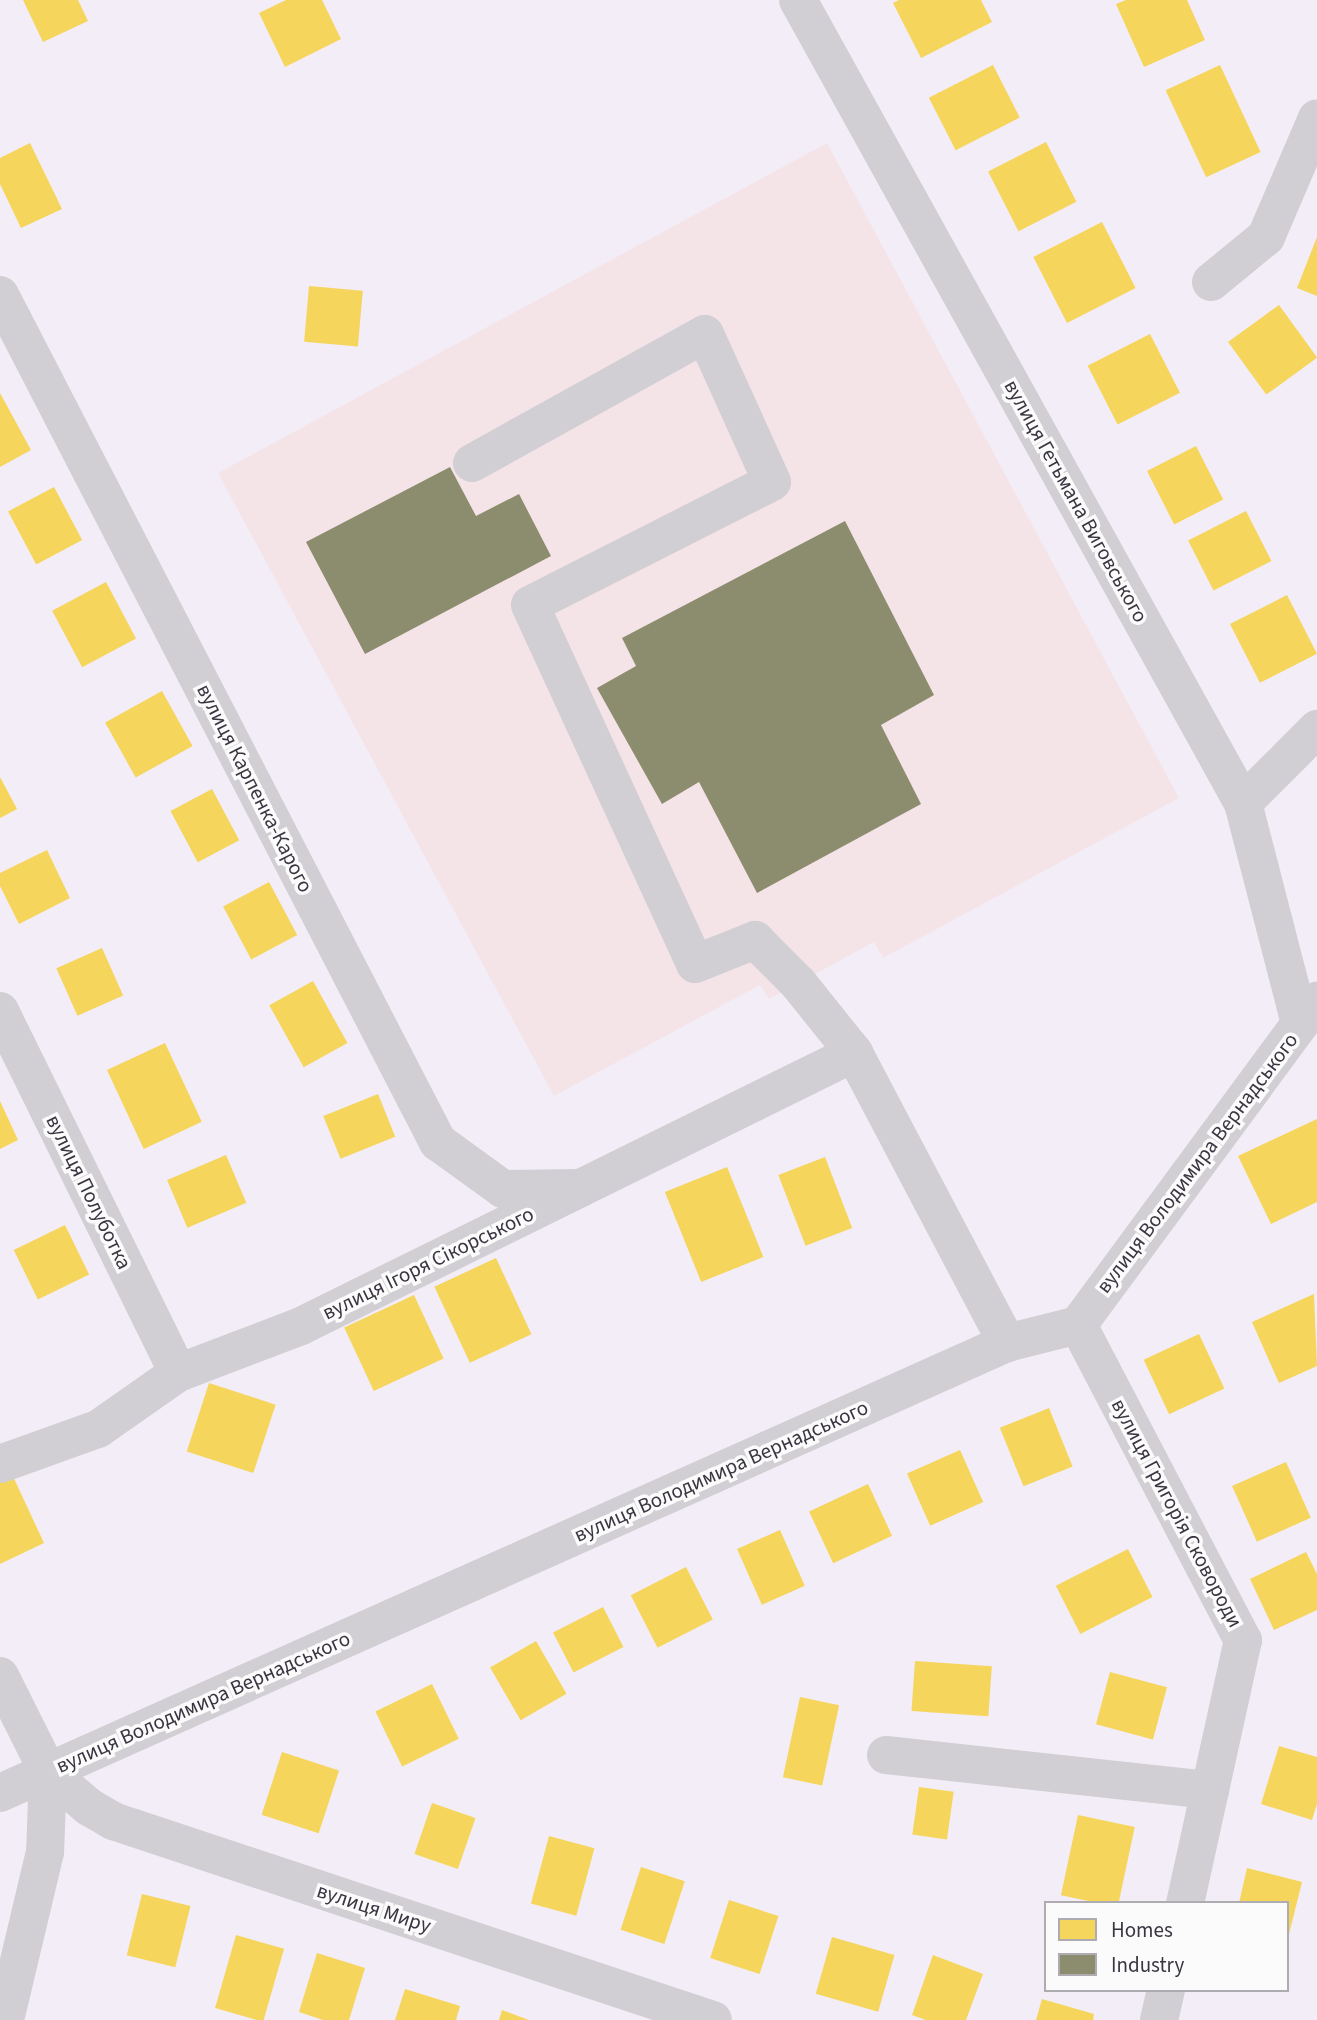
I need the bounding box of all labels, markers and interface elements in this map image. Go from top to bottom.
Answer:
street label: вулиця Гетьмана Виговського [999,375,1153,627]
street label: вулиця Карпенка-Карого [191,680,319,896]
street label: вулиця Володимира Вернадського [1091,1028,1303,1298]
street label: вулиця Полуботка [41,1111,137,1273]
street label: вулиця Ігоря Сікорського [318,1201,538,1325]
street label: вулиця Григорія Сковороди [1106,1394,1248,1632]
street label: вулиця Володимира Вернадського [570,1395,872,1547]
street label: вулиця Володимира Вернадського [52,1626,354,1778]
street label: вулиця Миру [314,1878,434,1938]
legend [1044,1901,1289,1992]
text: Homes [1111,1915,1173,1945]
text: Industry [1111,1950,1184,1980]

